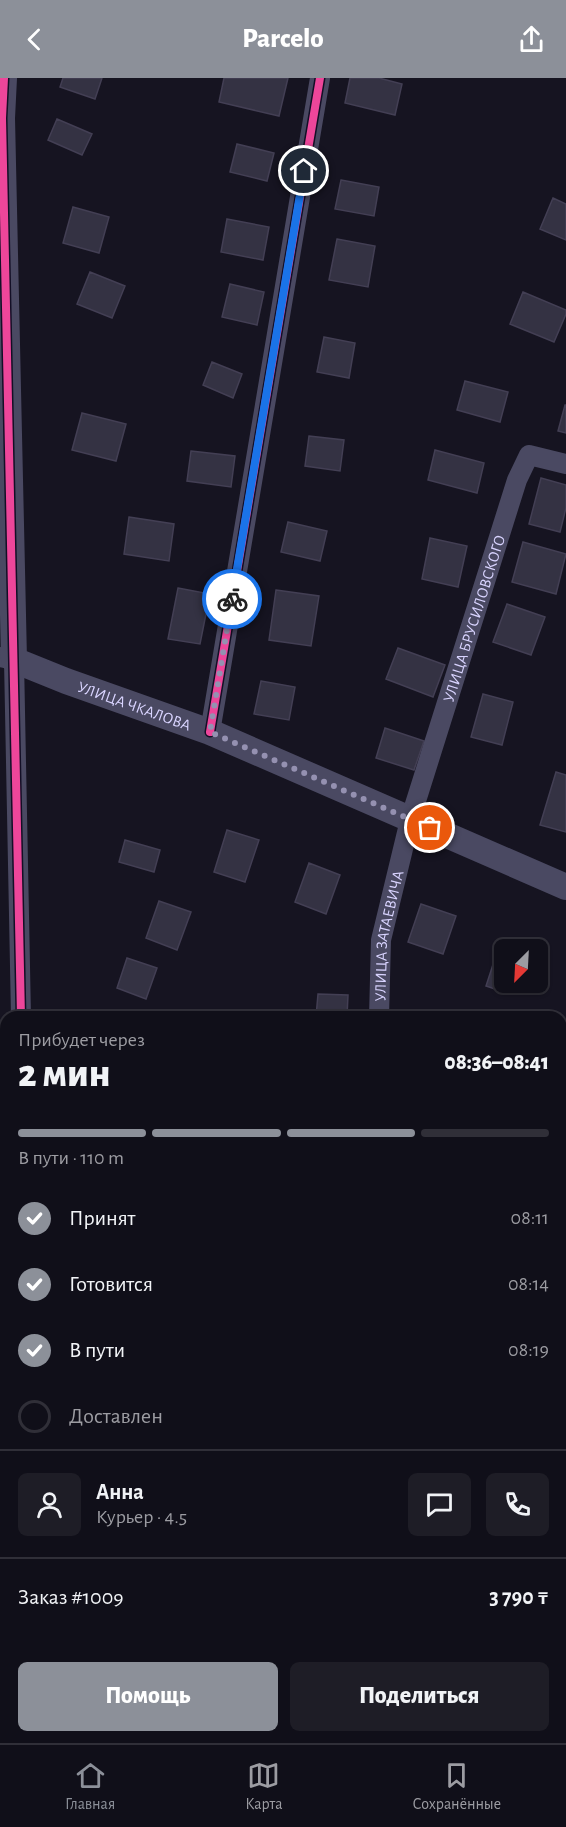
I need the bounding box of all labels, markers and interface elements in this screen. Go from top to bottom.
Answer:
icon: back [18,23,51,56]
icon: share [515,23,548,56]
text: Parcelo [242,25,324,52]
pin [278,145,329,196]
icon: home [287,154,320,187]
street label: УЛИЦА БРУСИЛОВСКОГО [441,533,508,704]
courier [202,569,262,629]
icon: bike [216,583,249,616]
street label: УЛИЦА ЧКАЛОВА [75,679,194,734]
pin [404,802,455,853]
icon: bag [413,811,446,844]
street label: УЛИЦА ЗАТАЕВИЧА [372,868,407,1002]
north arrow [494,939,548,993]
map controls [494,939,548,993]
text: Прибудет через [18,1030,145,1050]
text: 08:36–08:41 [444,1051,549,1073]
text: 2 мин [18,1055,111,1094]
text: В пути · 110 m [18,1148,124,1168]
icon: check [18,1202,51,1235]
text: Принят [69,1207,135,1229]
text: 08:11 [511,1208,549,1228]
icon: check [18,1268,51,1301]
text: Готовится [69,1273,153,1295]
text: 08:14 [508,1274,549,1294]
icon: check [18,1334,51,1367]
text: В пути [69,1339,125,1361]
text: 08:19 [508,1340,549,1360]
text: Доставлен [69,1405,163,1427]
button: person [18,1473,81,1536]
button: chat [408,1473,471,1536]
button: phone [486,1473,549,1536]
text: Анна [96,1481,144,1503]
text: Курьер · 4.5 [96,1507,187,1527]
text: Заказ #1009 [18,1586,124,1608]
text: 3 790 ₸ [489,1586,549,1608]
button: Помощь [18,1662,278,1731]
button: Поделиться [290,1662,549,1731]
tab: Главная [65,1759,115,1814]
tab: Карта [245,1759,283,1814]
tab: Сохранённые [413,1759,501,1814]

